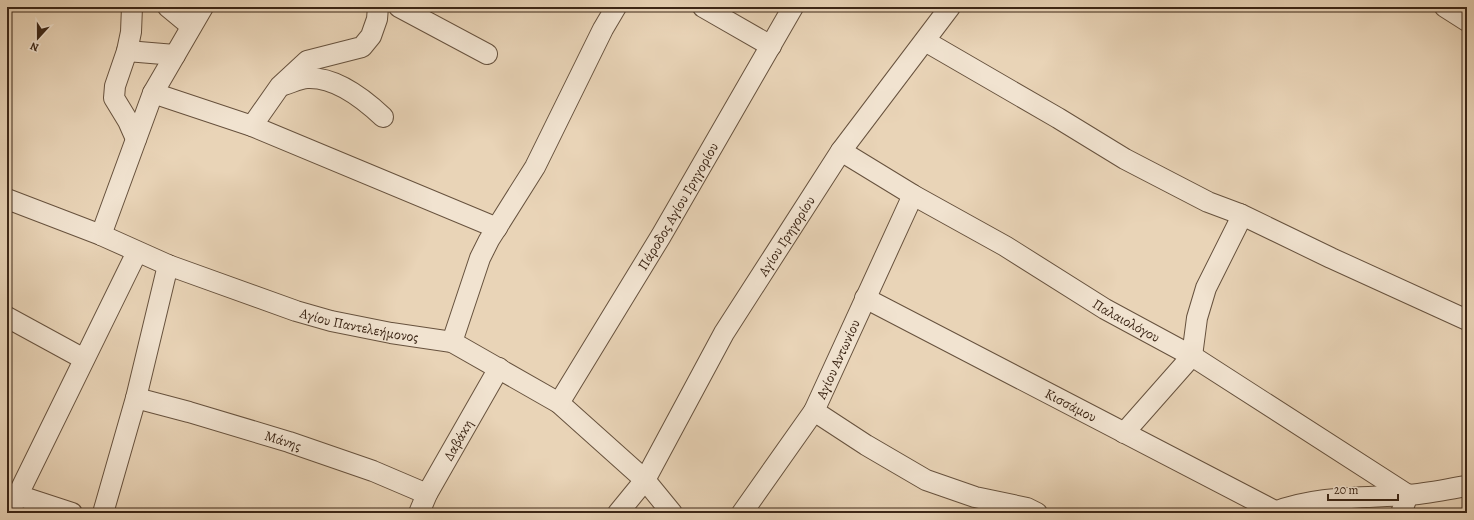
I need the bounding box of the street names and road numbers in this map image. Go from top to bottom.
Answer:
street label: Πάροδος Αγίου Γρηγορίου [633,139,723,274]
street label: Αγίου Γρηγορίου [754,192,820,281]
street label: Παλαιολόγου [1089,294,1163,347]
street label: Αγίου Παντελεήμονος [297,303,420,347]
street label: Αγίου Αντωνίου [811,316,865,403]
street label: Κισσάμου [1041,384,1100,427]
street label: Δαβάκη [439,416,478,464]
street label: Μάνης [262,426,304,456]

